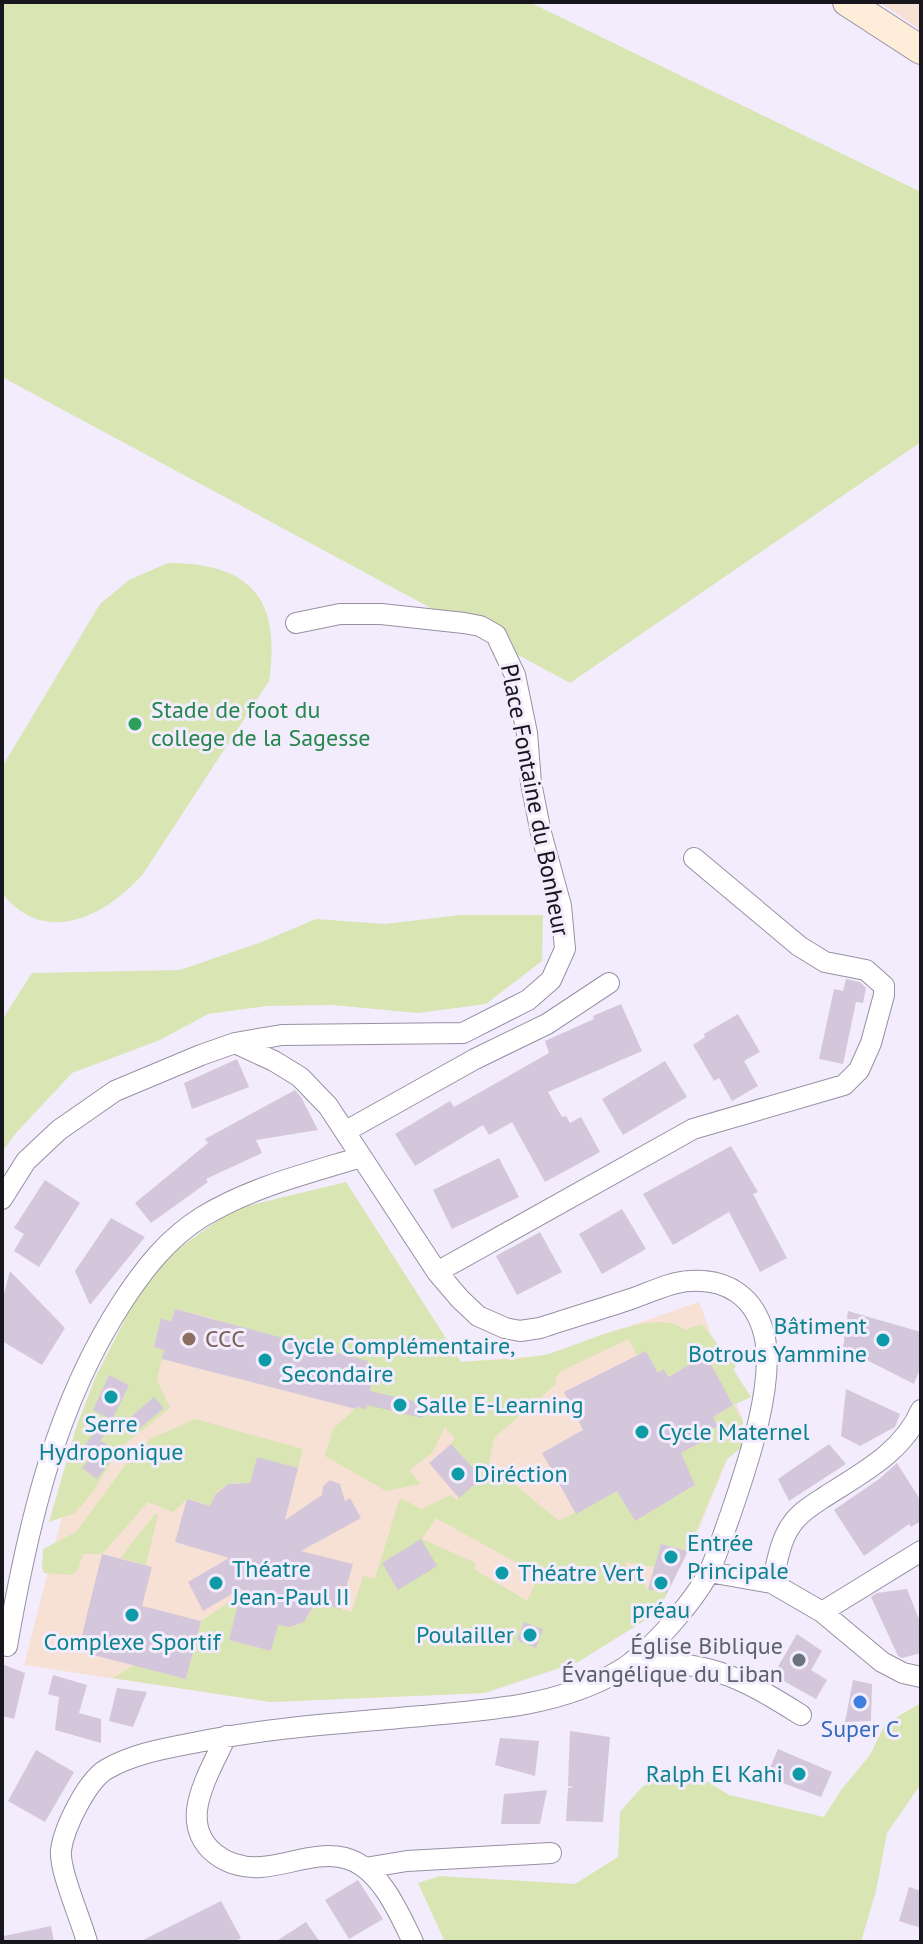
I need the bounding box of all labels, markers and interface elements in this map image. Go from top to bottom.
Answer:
street label: Place Fontaine du Bonheur [494,661,577,939]
place label: Stade de foot du college de la Sagesse [151,694,371,753]
marker: Stade de foot du college de la Sagesse [126,715,144,733]
place label: Bâtiment Botrous Yammine [688,1310,867,1369]
place label: CCC [205,1323,245,1354]
marker: CCC [180,1330,198,1348]
place label: Cycle Complémentaire, Secondaire [281,1330,515,1389]
marker: Bâtiment Botrous Yammine [874,1331,892,1349]
marker: Cycle Complémentaire, Secondaire [256,1351,274,1369]
marker: Serre Hydroponique [102,1388,120,1406]
place label: Salle E-Learning [416,1389,584,1420]
marker: Salle E-Learning [391,1396,409,1414]
place label: Serre Hydroponique [39,1408,183,1467]
place label: Cycle Maternel [658,1416,810,1447]
marker: Cycle Maternel [633,1423,651,1441]
place label: Diréction [474,1458,568,1489]
marker: Diréction [449,1465,467,1483]
place label: Entrée Principale [687,1527,789,1586]
marker: Entrée Principale [662,1548,680,1566]
place label: Théatre Jean-Paul II [231,1553,350,1612]
place label: Théatre Vert [518,1557,644,1588]
marker: Théatre Vert [493,1564,511,1582]
marker: Théatre Jean-Paul II [207,1574,225,1592]
marker: préau [652,1574,670,1592]
place label: préau [632,1594,690,1625]
marker: Complexe Sportif [123,1606,141,1624]
place label: Poulailler [416,1619,514,1650]
place label: Complexe Sportif [44,1626,222,1657]
marker: Poulailler [521,1626,539,1644]
place label: Église Biblique Évangélique du Liban [562,1630,783,1689]
marker: Église Biblique Évangélique du Liban [790,1651,808,1669]
marker: Super C [851,1693,869,1711]
place label: Super C [820,1713,900,1744]
place label: Ralph El Kahi [646,1758,783,1789]
marker: Ralph El Kahi [790,1765,808,1783]

